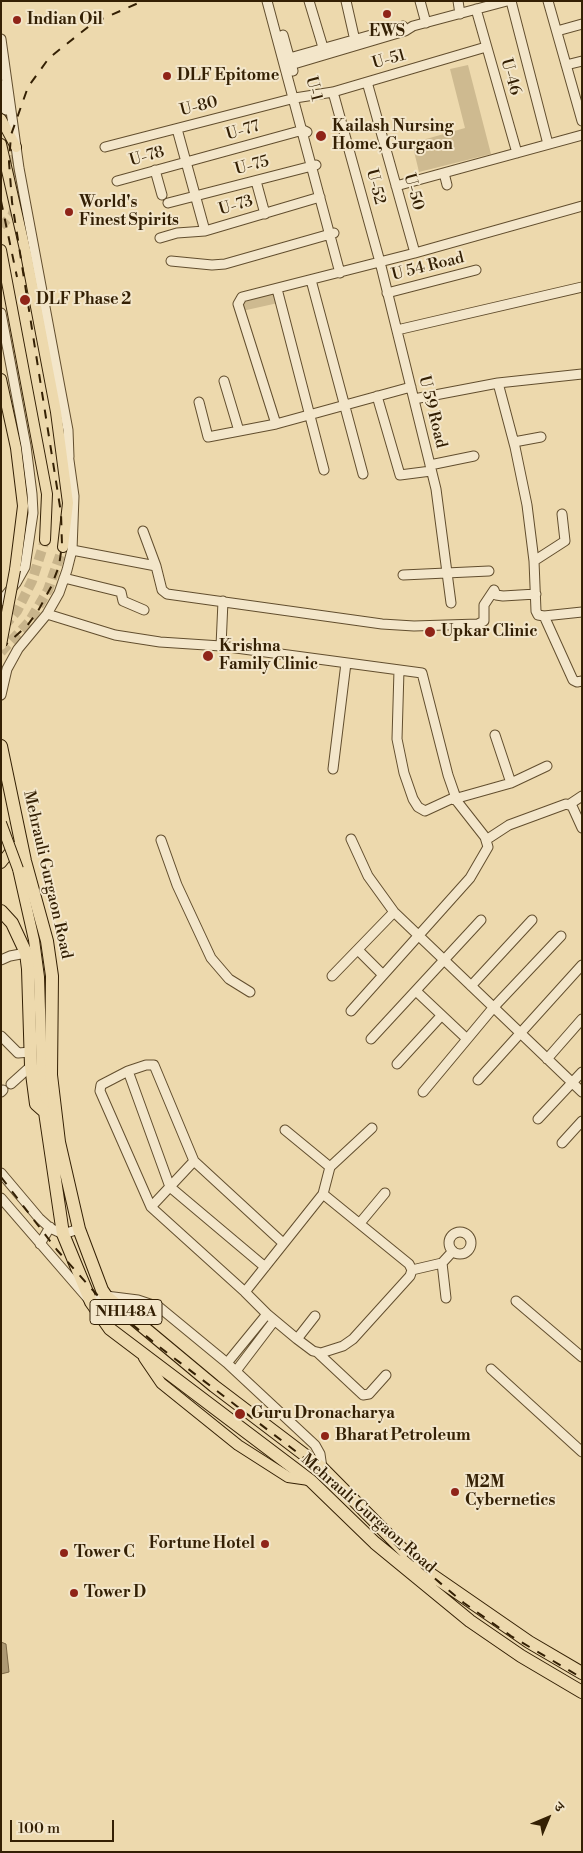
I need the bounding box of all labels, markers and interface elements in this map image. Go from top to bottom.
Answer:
marker: EWS [381,8,393,20]
place label: Indian Oil [27,10,103,30]
marker: Indian Oil [11,14,23,26]
place label: EWS [369,22,405,42]
street label: U-51 [370,46,408,74]
street label: U-46 [496,56,524,98]
place label: DLF Epitome [177,66,279,86]
marker: DLF Epitome [161,70,173,82]
street label: U-1 [301,75,325,103]
street label: U-80 [178,93,220,121]
street label: U-77 [224,117,262,145]
place label: Kailash Nursing Home, Gurgaon [332,117,453,155]
marker: Kailash Nursing Home, Gurgaon [314,129,328,143]
street label: U-78 [127,143,167,171]
street label: U-75 [233,152,271,180]
street label: U-52 [361,167,389,207]
street label: U-50 [399,171,427,213]
street label: U-73 [217,192,255,220]
place label: World's Finest Spirits [79,193,179,231]
marker: World's Finest Spirits [63,206,75,218]
street label: U 54 Road [390,249,466,285]
place label: DLF Phase 2 [36,290,131,310]
marker: DLF Phase 2 [18,293,32,307]
street label: U 59 Road [414,374,450,450]
place label: Upkar Clinic [441,622,538,642]
marker: Upkar Clinic [423,625,437,639]
place label: Krishna Family Clinic [219,637,318,675]
marker: Krishna Family Clinic [201,649,215,663]
street label: Mehrauli Gurgaon Road [18,789,76,961]
road number: NH148A [90,1300,162,1324]
place label: Guru Dronacharya [251,1404,395,1424]
marker: Guru Dronacharya [233,1407,247,1421]
place label: Bharat Petroleum [335,1426,471,1446]
marker: Bharat Petroleum [319,1430,331,1442]
street label: Mehrauli Gurgaon Road [297,1450,439,1578]
place label: M2M Cybernetics [465,1473,555,1511]
marker: M2M Cybernetics [449,1486,461,1498]
place label: Fortune Hotel [149,1534,255,1554]
marker: Fortune Hotel [259,1538,271,1550]
place label: Tower C [74,1543,135,1563]
marker: Tower C [58,1547,70,1559]
place label: Tower D [84,1583,146,1603]
marker: Tower D [68,1587,80,1599]
north arrow [523,1793,573,1843]
text: उ [550,1798,567,1816]
scale bar [12,1810,116,1842]
text: 100 m [18,1819,60,1838]

